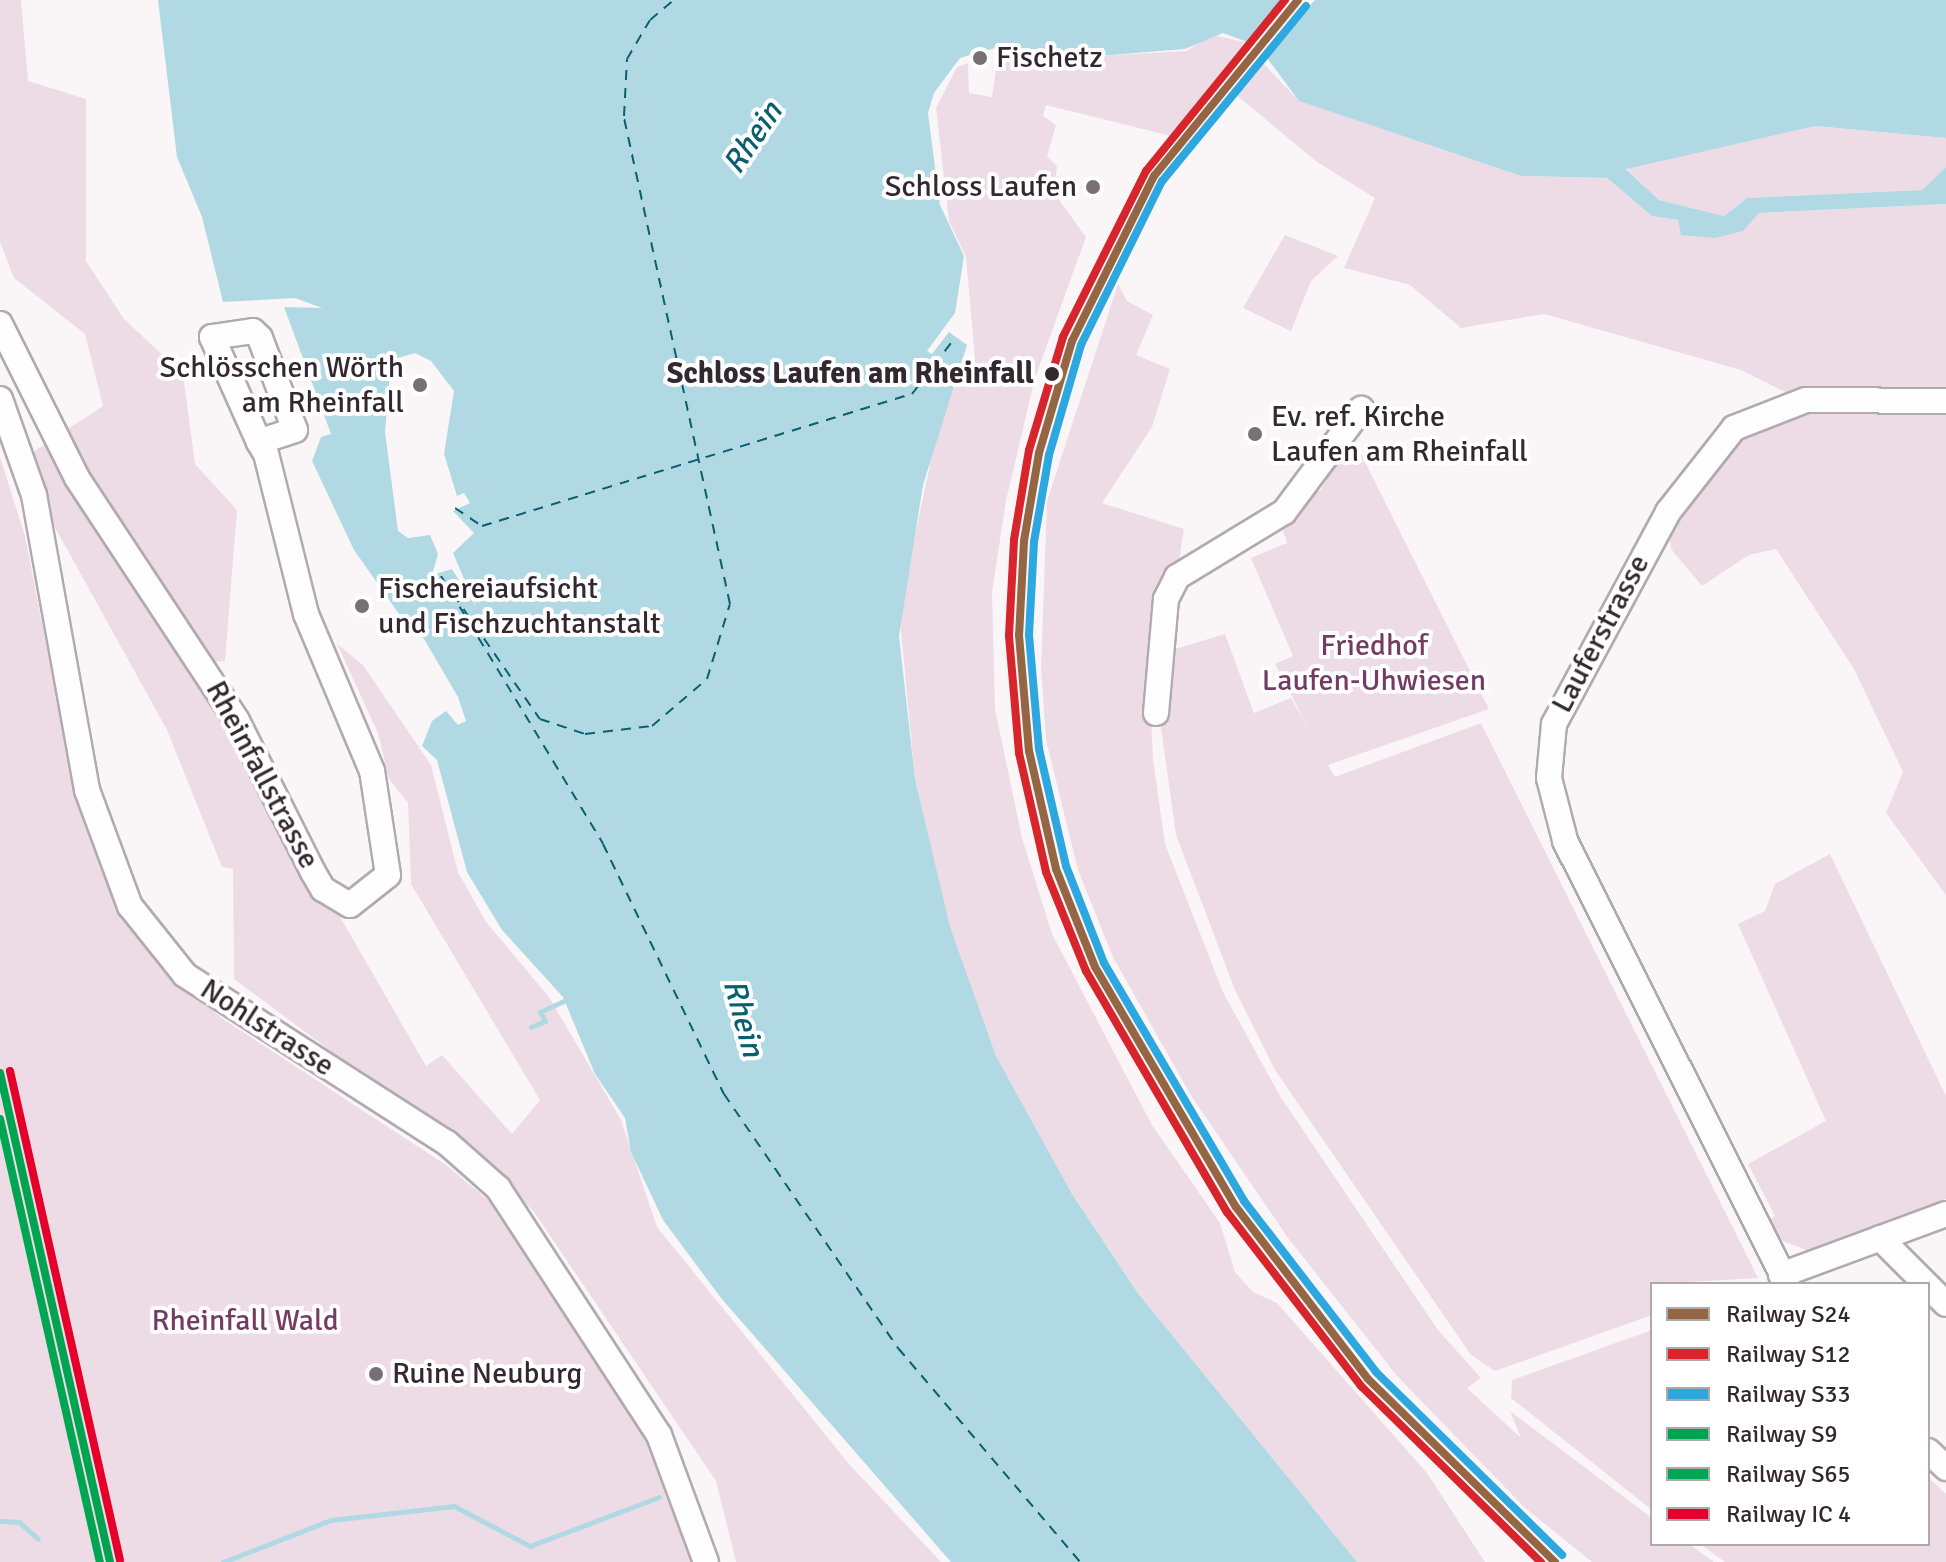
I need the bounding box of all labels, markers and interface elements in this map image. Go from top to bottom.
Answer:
place label: Fischetz [996,40,1103,76]
marker: Fischetz [971,49,989,67]
water label: Rhein [715,95,791,181]
place label: Schloss Laufen [885,169,1077,205]
marker: Schloss Laufen [1084,178,1102,196]
place label: Schlösschen Wörth am Rheinfall [160,350,404,420]
place label: Schloss Laufen am Rheinfall [667,356,1034,392]
marker: Schloss Laufen am Rheinfall [1041,363,1063,385]
marker: Schlösschen Wörth am Rheinfall [411,376,429,394]
place label: Ev. ref. Kirche Laufen am Rheinfall [1271,399,1528,470]
marker: Ev. ref. Kirche Laufen am Rheinfall [1246,425,1264,443]
street label: Lauferstrasse [1544,549,1658,719]
place label: Fischereiaufsicht und Fischzuchtanstalt [378,571,661,642]
marker: Fischereiaufsicht und Fischzuchtanstalt [353,597,371,615]
park label: Friedhof Laufen-Uhwiesen [1262,628,1486,698]
street label: Rheinfallstrasse [197,675,327,875]
street label: Nohlstrasse [193,971,341,1085]
water label: Rhein [714,975,772,1061]
legend [1650,1282,1930,1546]
text: Railway S24 [1726,1299,1851,1329]
park label: Rheinfall Wald [151,1303,339,1339]
text: Railway S12 [1726,1339,1851,1369]
place label: Ruine Neuburg [392,1356,582,1392]
marker: Ruine Neuburg [367,1365,385,1383]
text: Railway S33 [1726,1379,1851,1409]
text: Railway S9 [1726,1419,1838,1449]
text: Railway S65 [1726,1459,1851,1489]
text: Railway IC 4 [1726,1499,1851,1529]

